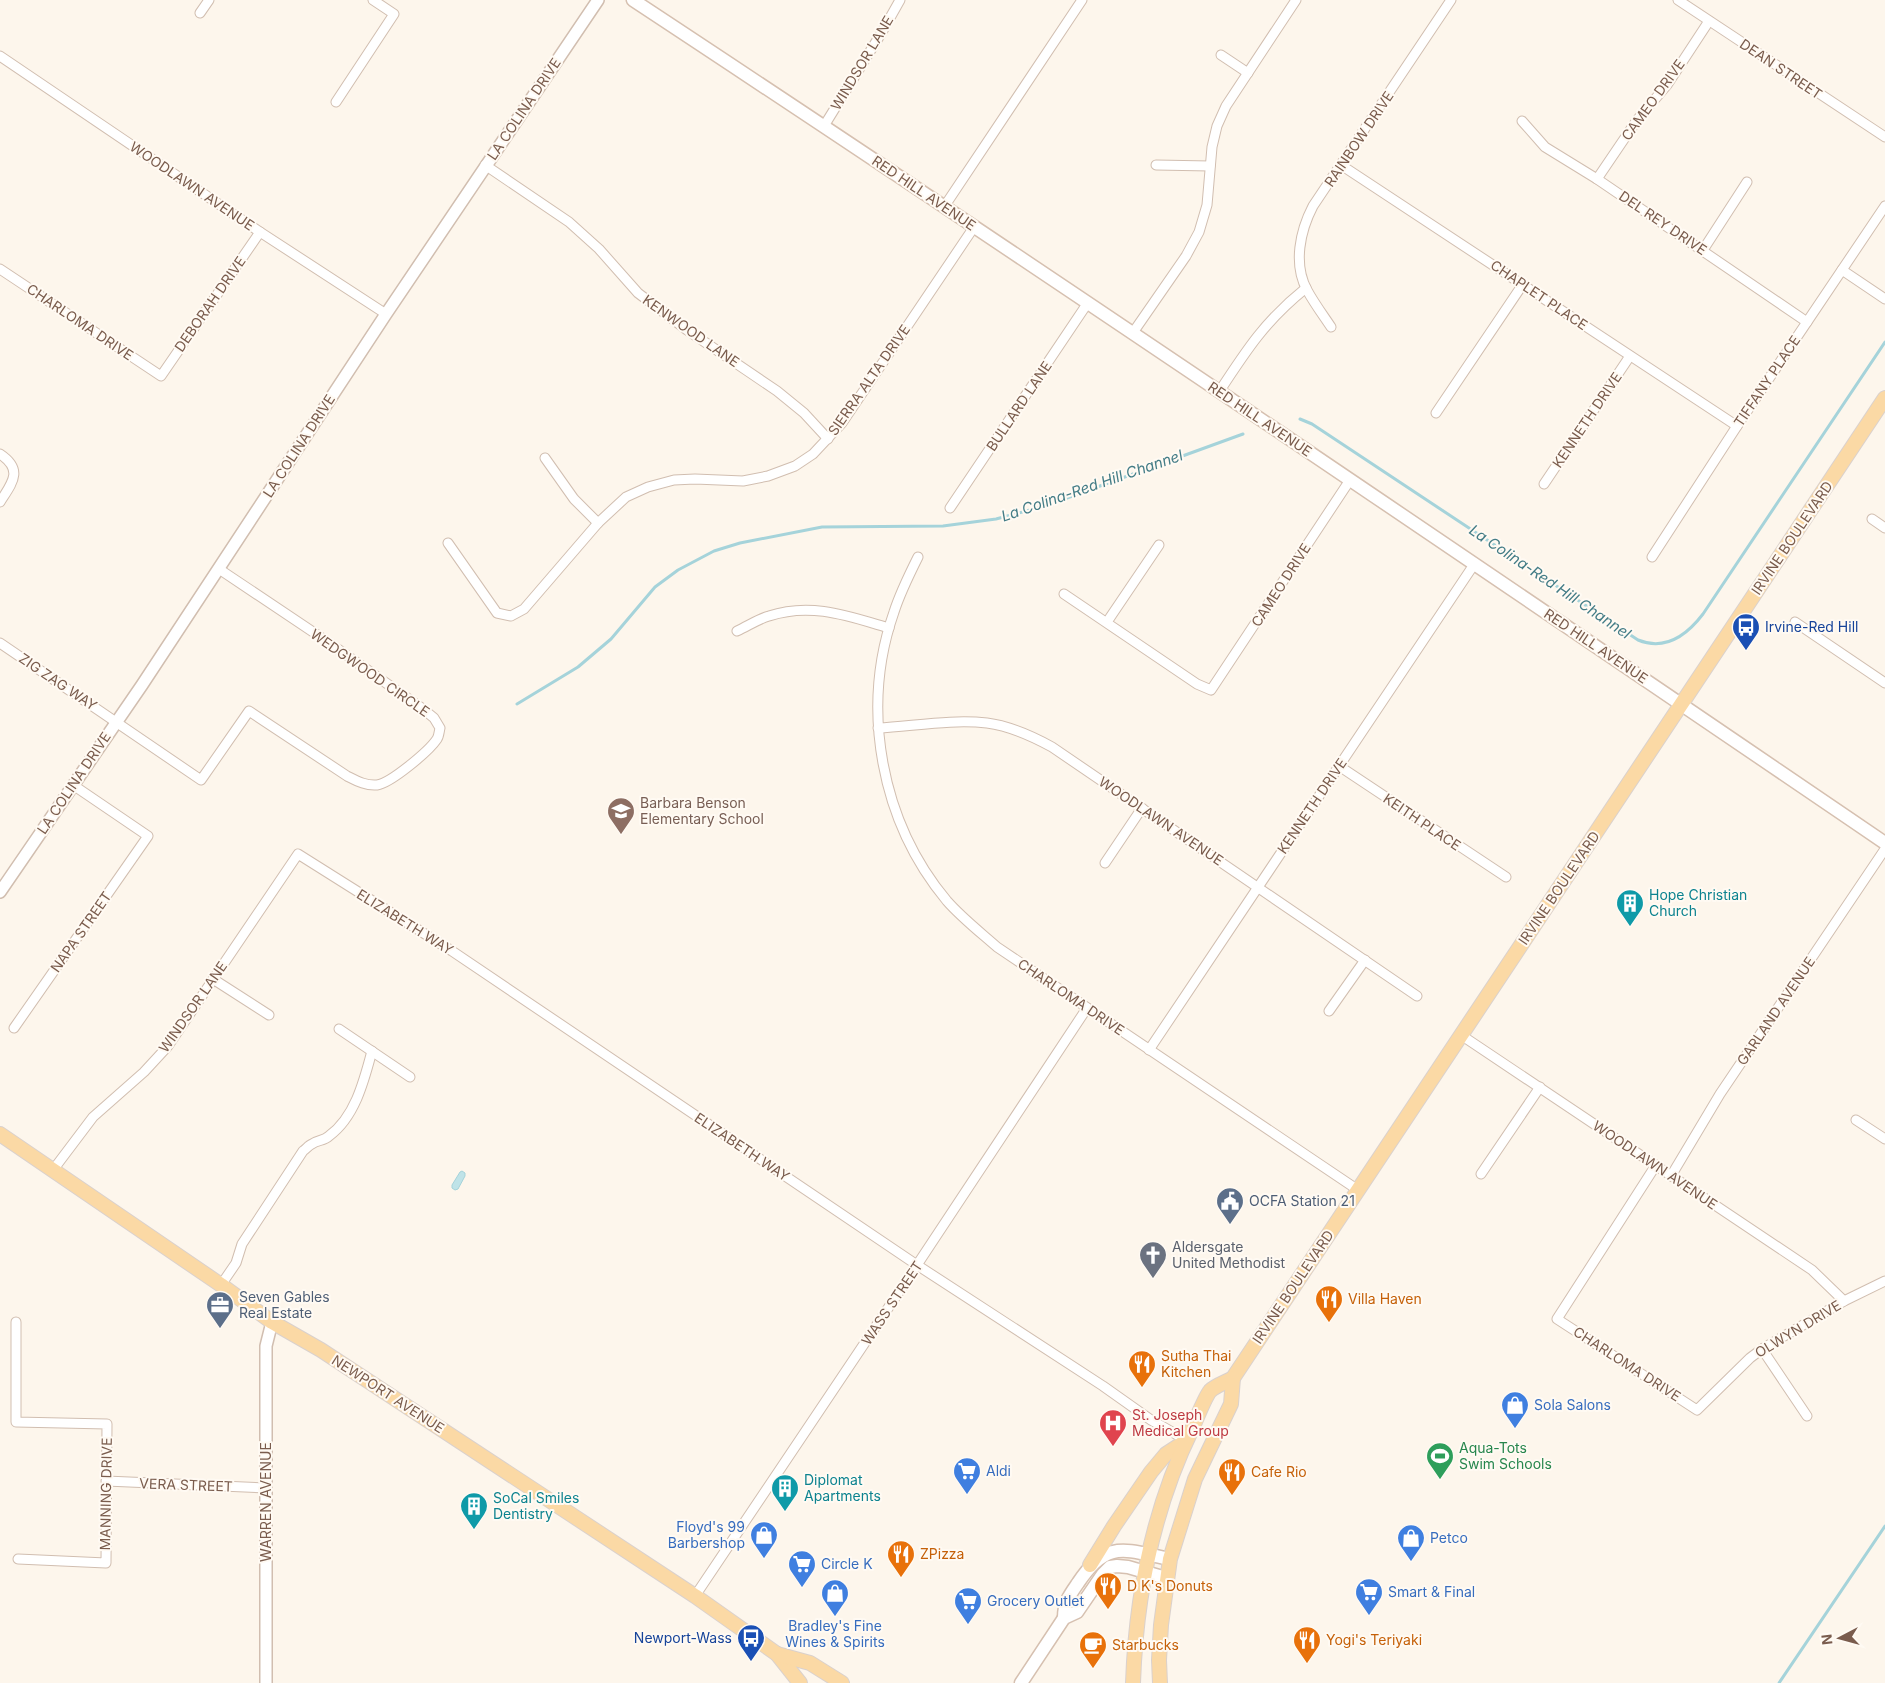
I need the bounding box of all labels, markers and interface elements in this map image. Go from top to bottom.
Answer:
street label: WINDSOR LANE [827,12,897,113]
street label: DEAN STREET [1737,35,1826,102]
street label: LA COLINA DRIVE [483,55,564,163]
street label: CAMEO DRIVE [1617,56,1688,144]
street label: RAINBOW DRIVE [1320,88,1397,190]
street label: WOODLAWN AVENUE [127,138,258,234]
street label: RED HILL AVENUE [869,152,979,234]
street label: DEL REY DRIVE [1616,187,1710,258]
street label: DEBORAH DRIVE [170,253,249,355]
street label: CHAPLET PLACE [1488,256,1591,333]
street label: CHARLOMA DRIVE [24,280,137,364]
street label: KENWOOD LANE [640,291,743,370]
street label: SIERRA ALTA DRIVE [824,321,913,438]
street label: TIFFANY PLACE [1730,332,1803,430]
street label: BULLARD LANE [982,358,1055,454]
street label: KENNETH DRIVE [1548,369,1625,471]
street label: RED HILL AVENUE [1205,378,1315,460]
street label: LA COLINA DRIVE [259,391,338,500]
water label: La Colina-Red Hill Channel [998,445,1186,526]
street label: IRVINE BOULEVARD [1747,478,1836,598]
water label: La Colina-Red Hill Channel [1466,520,1635,643]
street label: CAMEO DRIVE [1247,540,1314,630]
street label: RED HILL AVENUE [1541,605,1651,687]
bus stop icon: Irvine-Red Hill [1731,612,1761,651]
place label: Irvine-Red Hill [1765,618,1858,635]
street label: WEDGWOOD CIRCLE [307,625,433,720]
street label: ZIG ZAG WAY [16,649,101,714]
street label: LA COLINA DRIVE [33,729,114,837]
street label: KENNETH DRIVE [1273,755,1350,857]
street label: WOODLAWN AVENUE [1096,773,1227,869]
street label: KEITH PLACE [1380,789,1464,854]
place label: Barbara Benson Elementary School [640,794,764,827]
school or university icon: Barbara Benson Elementary School [606,796,636,835]
street label: IRVINE BOULEVARD [1514,828,1603,948]
street label: ELIZABETH WAY [354,885,457,958]
place label: Hope Christian Church [1649,886,1747,919]
street label: NAPA STREET [46,888,115,975]
building icon: Hope Christian Church [1615,888,1645,927]
street label: GARLAND AVENUE [1733,953,1818,1068]
street label: CHARLOMA DRIVE [1015,955,1128,1039]
street label: WINDSOR LANE [155,958,230,1056]
street label: ELIZABETH WAY [692,1109,793,1185]
street label: WOODLAWN AVENUE [1590,1117,1721,1213]
public building icon: OCFA Station 21 [1215,1186,1245,1225]
place label: OCFA Station 21 [1249,1192,1355,1209]
street label: IRVINE BOULEVARD [1248,1227,1337,1347]
place label: Aldersgate United Methodist [1172,1238,1286,1271]
church icon: Aldersgate United Methodist [1138,1240,1168,1279]
street label: WASS STREET [857,1258,926,1348]
restaurant icon: Villa Haven [1314,1284,1344,1323]
place label: Seven Gables Real Estate [239,1288,330,1321]
office icon: Seven Gables Real Estate [205,1290,235,1329]
place label: Villa Haven [1348,1290,1422,1307]
street label: OLWYN DRIVE [1752,1296,1844,1361]
street label: CHARLOMA DRIVE [1570,1322,1684,1405]
place label: Sutha Thai Kitchen [1161,1347,1232,1380]
restaurant icon: Sutha Thai Kitchen [1127,1349,1157,1388]
street label: NEWPORT AVENUE [329,1351,448,1436]
shop icon: Sola Salons [1500,1390,1530,1429]
place label: Sola Salons [1534,1396,1611,1413]
place label: St. Joseph Medical Group [1132,1406,1229,1439]
hospital icon: St. Joseph Medical Group [1098,1408,1128,1447]
street label: MANNING DRIVE [96,1437,115,1551]
place label: Aqua-Tots Swim Schools [1459,1439,1552,1472]
sports icon: Aqua-Tots Swim Schools [1425,1441,1455,1480]
street label: WARREN AVENUE [257,1442,274,1562]
supermarket icon: Aldi [952,1456,982,1495]
restaurant icon: Cafe Rio [1217,1457,1247,1496]
place label: Aldi [986,1462,1011,1479]
place label: Cafe Rio [1251,1463,1307,1480]
place label: Diplomat Apartments [804,1471,881,1504]
building icon: Diplomat Apartments [770,1473,800,1512]
street label: VERA STREET [139,1474,233,1495]
place label: SoCal Smiles Dentistry [493,1489,579,1522]
building icon: SoCal Smiles Dentistry [459,1491,489,1530]
place label: Floyd's 99 Barbershop [668,1518,745,1551]
shop icon: Floyd's 99 Barbershop [749,1520,779,1559]
shop icon: Petco [1396,1523,1426,1562]
place label: Petco [1430,1529,1468,1546]
restaurant icon: ZPizza [886,1539,916,1578]
place label: ZPizza [920,1545,964,1562]
supermarket icon: Circle K [787,1549,817,1588]
place label: Circle K [821,1555,873,1572]
restaurant icon: D K's Donuts [1093,1571,1123,1610]
place label: D K's Donuts [1127,1577,1213,1594]
supermarket icon: Smart & Final [1354,1577,1384,1616]
shop icon: Bradley's Fine Wines & Spirits [820,1578,850,1617]
place label: Smart & Final [1388,1583,1475,1600]
supermarket icon: Grocery Outlet [953,1586,983,1625]
place label: Grocery Outlet [987,1592,1084,1609]
north arrow [1815,1613,1865,1663]
place label: Bradley's Fine Wines & Spirits [785,1617,885,1650]
bus stop icon: Newport-Wass [736,1623,766,1662]
restaurant icon: Yogi's Teriyaki [1292,1625,1322,1664]
place label: Newport-Wass [634,1629,732,1646]
cafe icon: Starbucks [1078,1630,1108,1669]
place label: Yogi's Teriyaki [1326,1631,1422,1648]
text: N [1818,1633,1836,1646]
place label: Starbucks [1112,1636,1179,1653]

